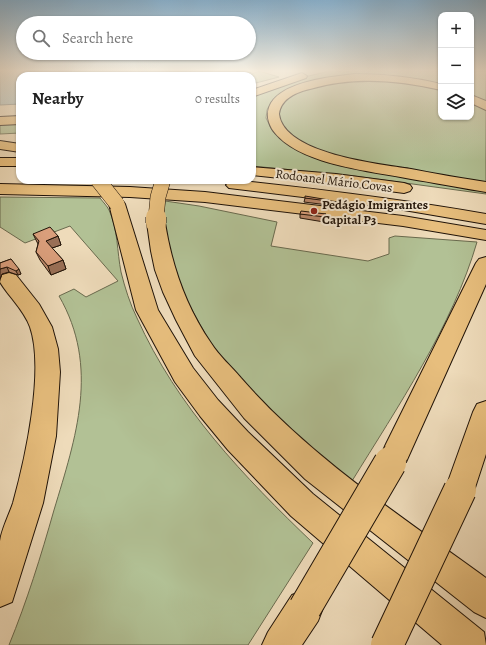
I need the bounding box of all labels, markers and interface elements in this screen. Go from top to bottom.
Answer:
map controls [438,12,474,120]
button: + [438,12,474,48]
search box [16,16,256,60]
icon: search [30,27,52,49]
text: Search here [62,28,133,48]
button: − [438,48,474,84]
button: layers [438,84,474,120]
text: Nearby [32,87,83,110]
text: 0 results [195,90,240,107]
street label: Rodoanel Mário Covas [274,165,393,196]
place label: Pedágio Imigrantes Capital P3 [322,196,428,228]
marker: Pedágio Imigrantes Capital P3 [309,206,319,216]

